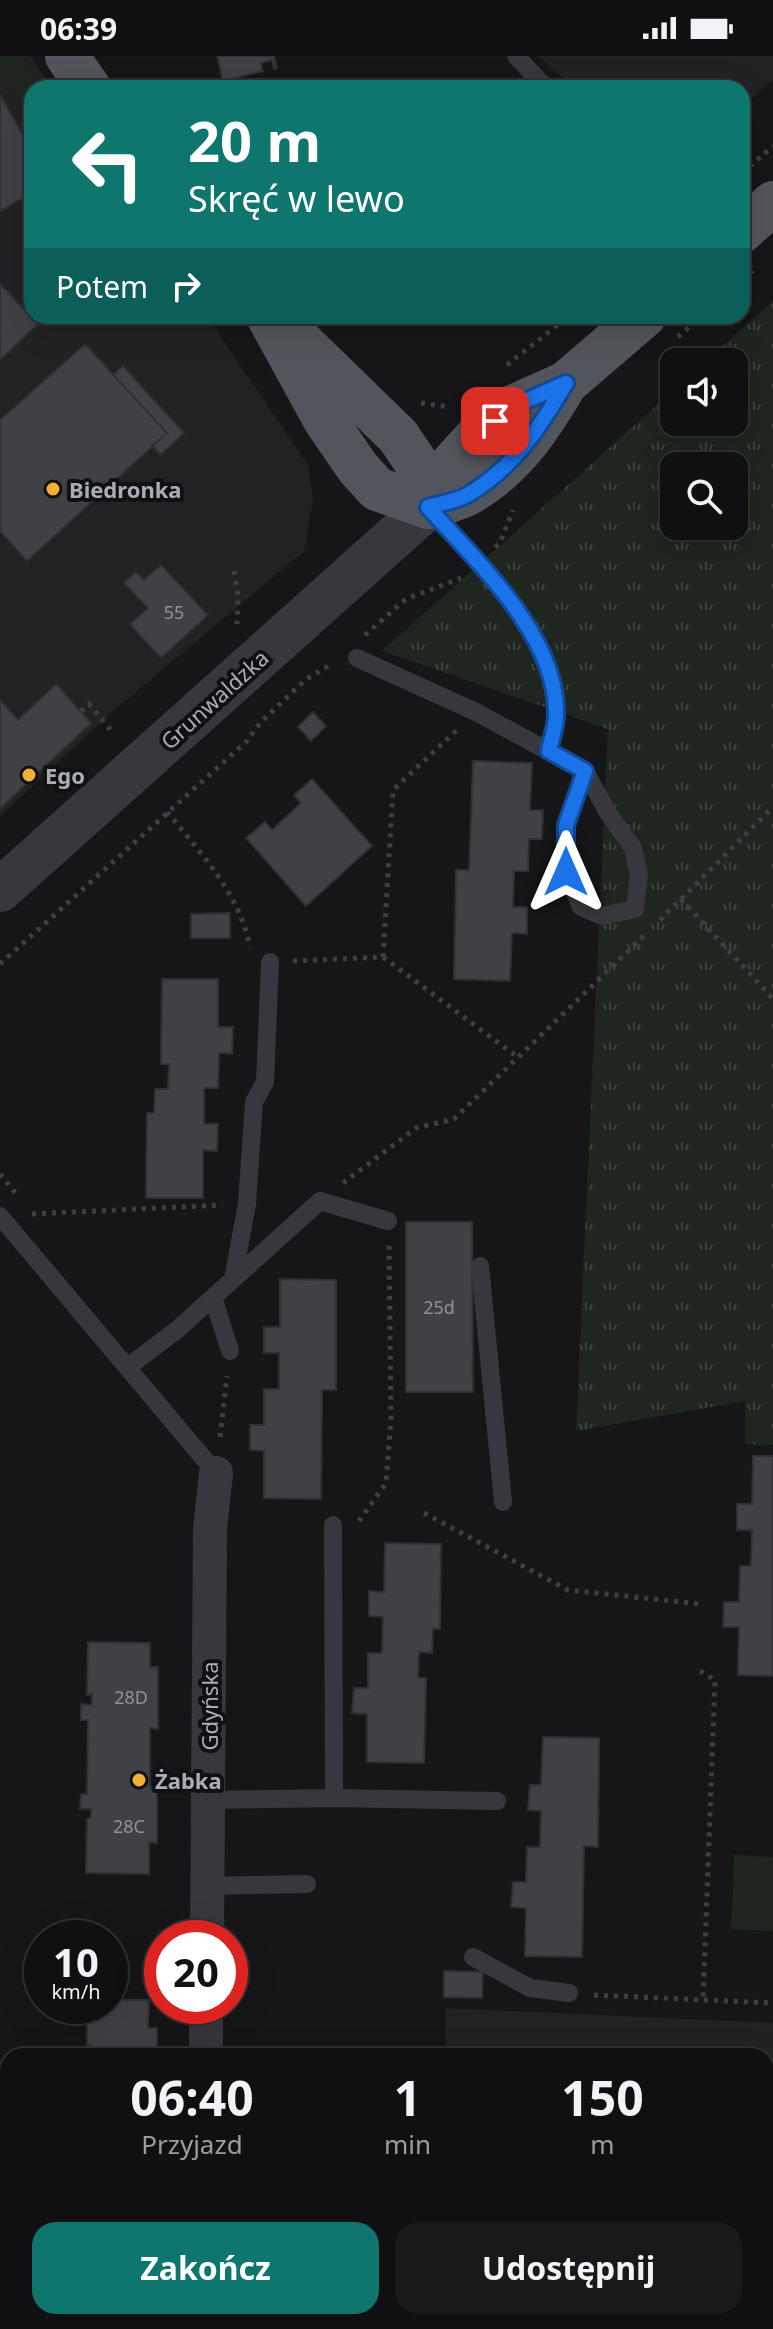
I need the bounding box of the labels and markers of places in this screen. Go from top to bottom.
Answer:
pin [461,387,529,455]
place label: Biedronka [69,474,182,504]
marker: Biedronka [44,480,62,498]
place label: Ego [45,760,85,790]
marker: Ego [20,766,38,784]
place label: Żabka [155,1765,222,1795]
marker: Żabka [130,1771,148,1789]

